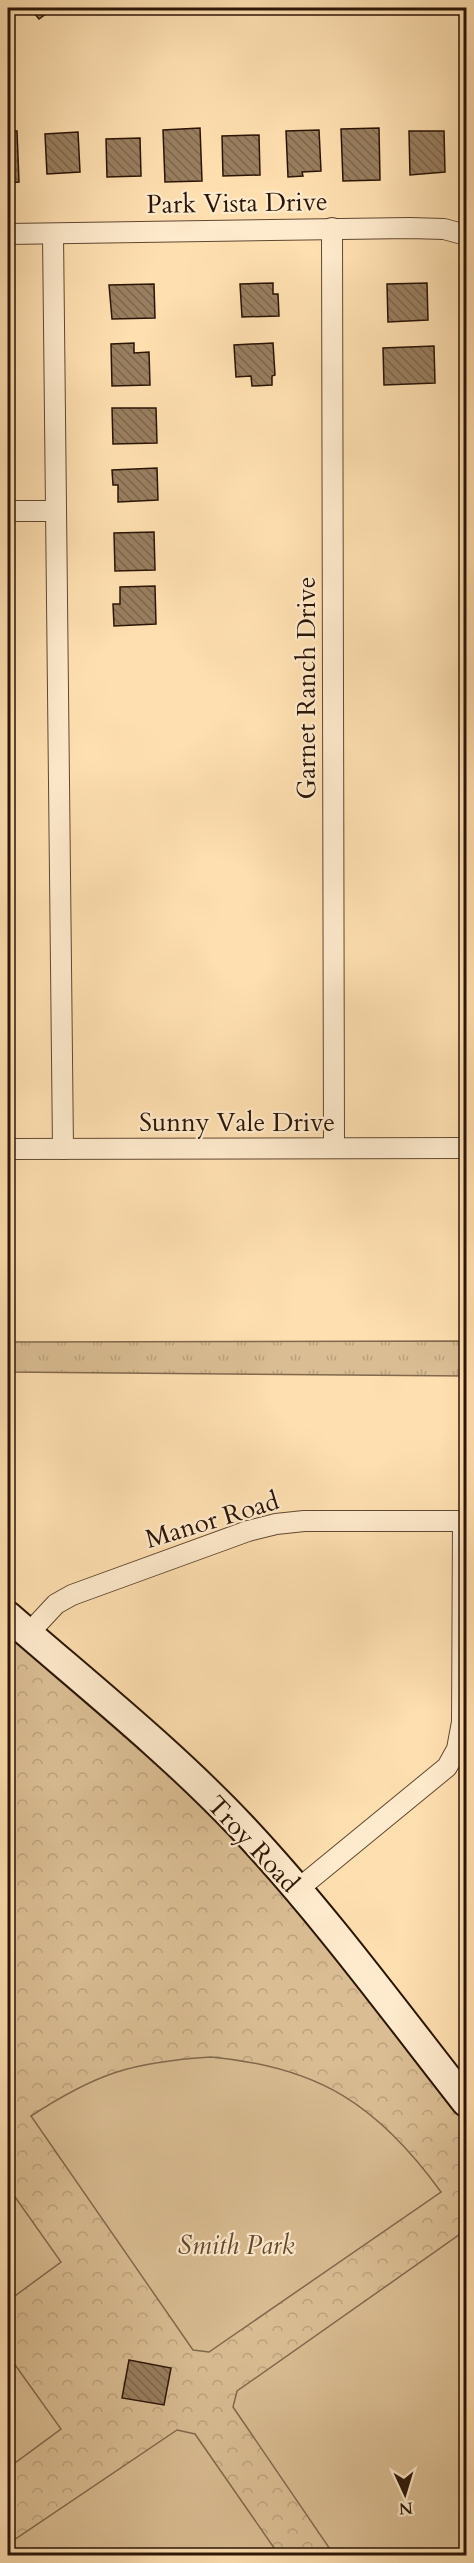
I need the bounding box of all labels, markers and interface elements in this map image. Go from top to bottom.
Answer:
street label: Park Vista Drive [146,184,328,222]
street label: Garnet Ranch Drive [289,576,324,800]
street label: Sunny Vale Drive [139,1105,335,1140]
street label: Manor Road [141,1483,283,1557]
street label: Troy Road [199,1788,307,1900]
park label: Smith Park [178,2228,294,2263]
north arrow [375,2464,435,2524]
text: N [398,2497,414,2519]

